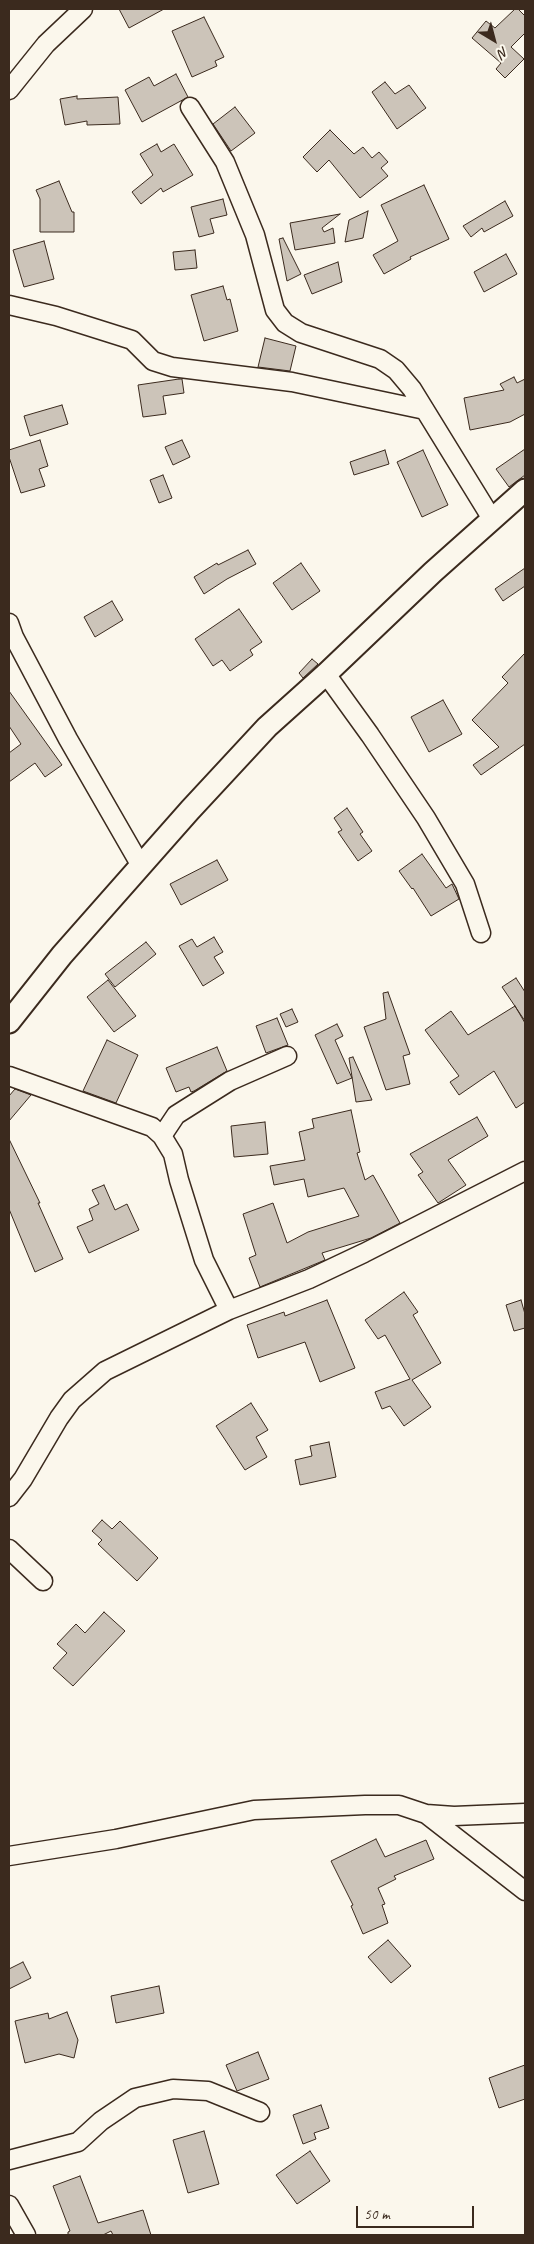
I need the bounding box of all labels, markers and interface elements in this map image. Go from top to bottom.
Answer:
north arrow [469,15,519,65]
text: N [495,43,512,62]
scale bar [359,2196,476,2228]
text: 50 m [364,2205,390,2224]

